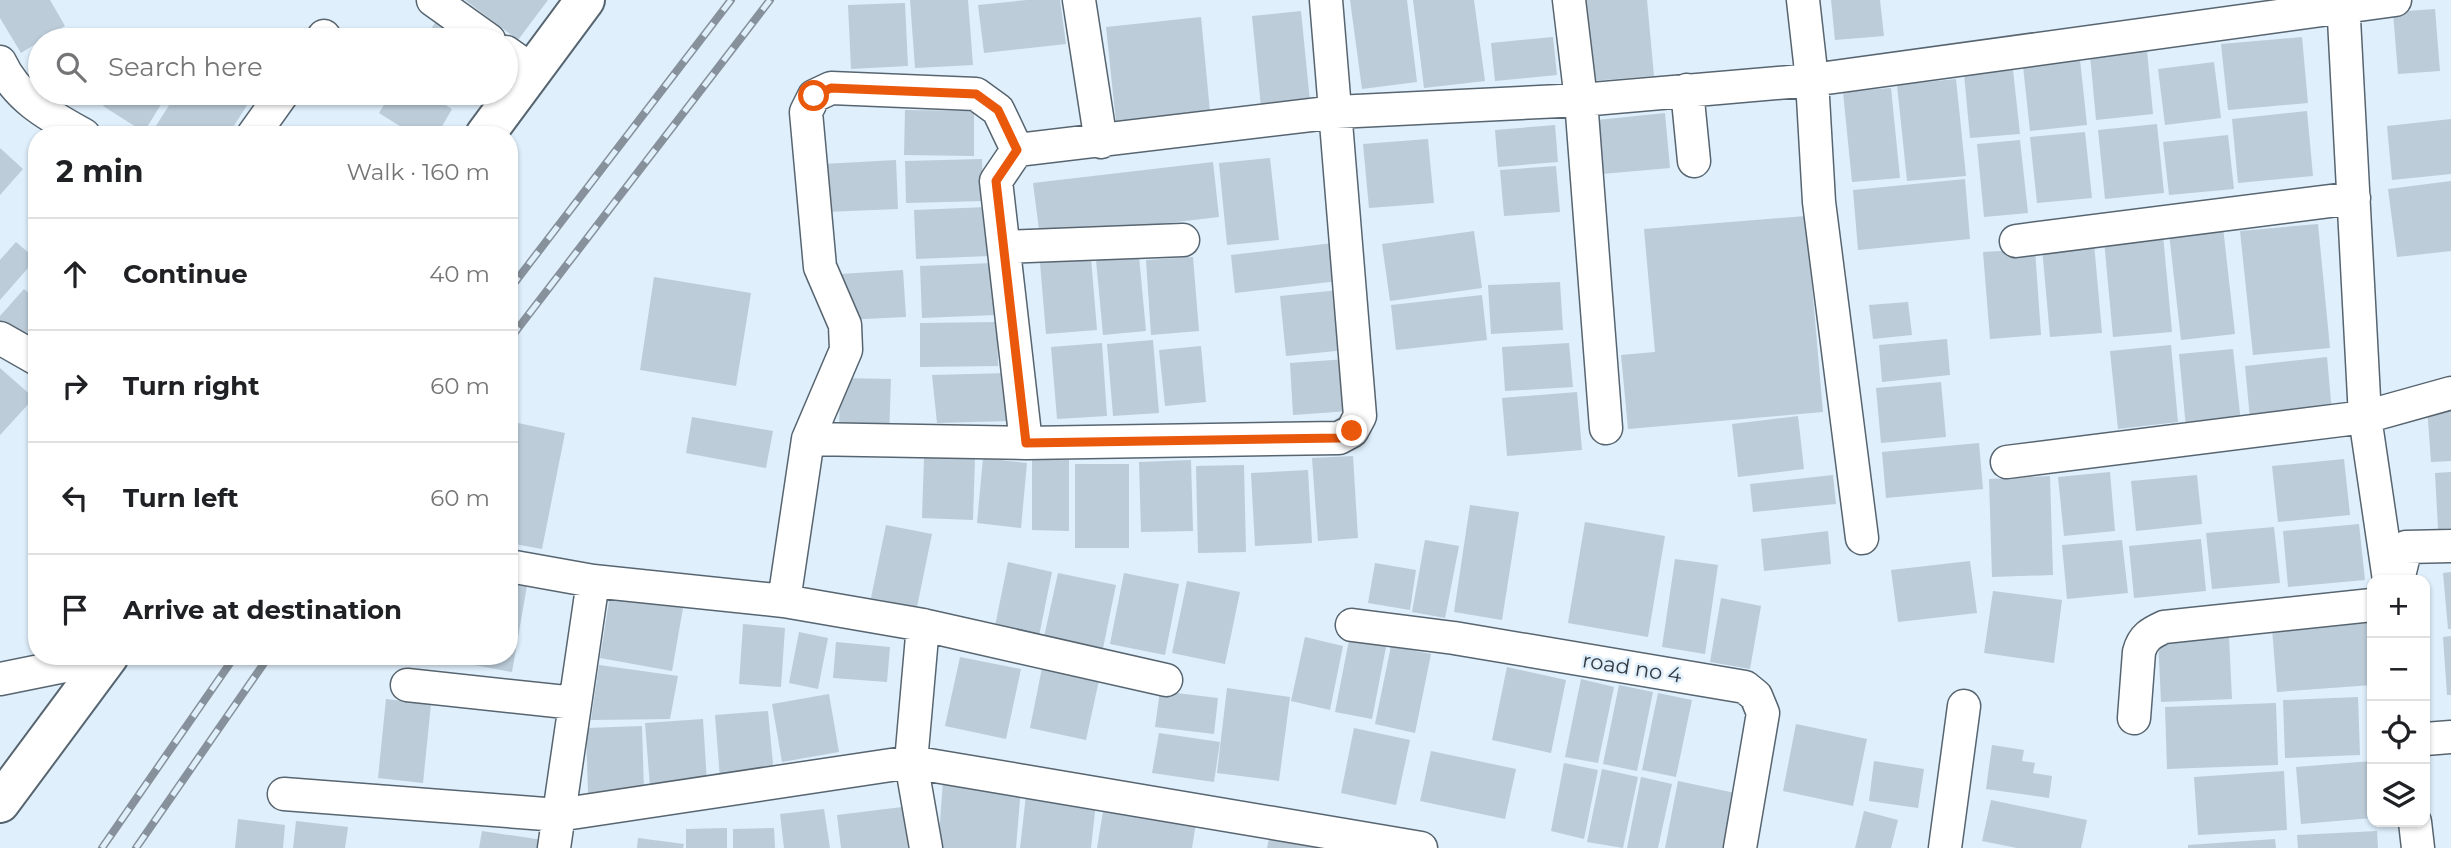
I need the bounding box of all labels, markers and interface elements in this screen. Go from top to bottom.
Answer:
search box [28,28,518,105]
icon: search [52,48,90,86]
text: Search here [108,51,263,83]
route start [798,80,829,111]
text: 2 min [56,153,143,190]
text: Walk · 160 m [346,158,490,186]
icon: ahead [56,255,94,293]
text: Continue [123,258,248,290]
text: 40 m [429,260,490,288]
icon: right [56,367,94,405]
text: Turn right [123,370,259,402]
text: 60 m [430,372,490,400]
route end [1336,415,1367,446]
icon: left [56,479,94,517]
text: Turn left [123,482,239,514]
text: 60 m [430,484,490,512]
map controls [2367,575,2430,827]
button: + [2367,575,2430,638]
icon: arrive [56,591,94,629]
text: Arrive at destination [123,594,402,626]
button: − [2367,638,2430,701]
street label: road no 4 [1581,647,1684,688]
button: locate [2367,701,2430,764]
button: layers [2367,764,2430,827]

